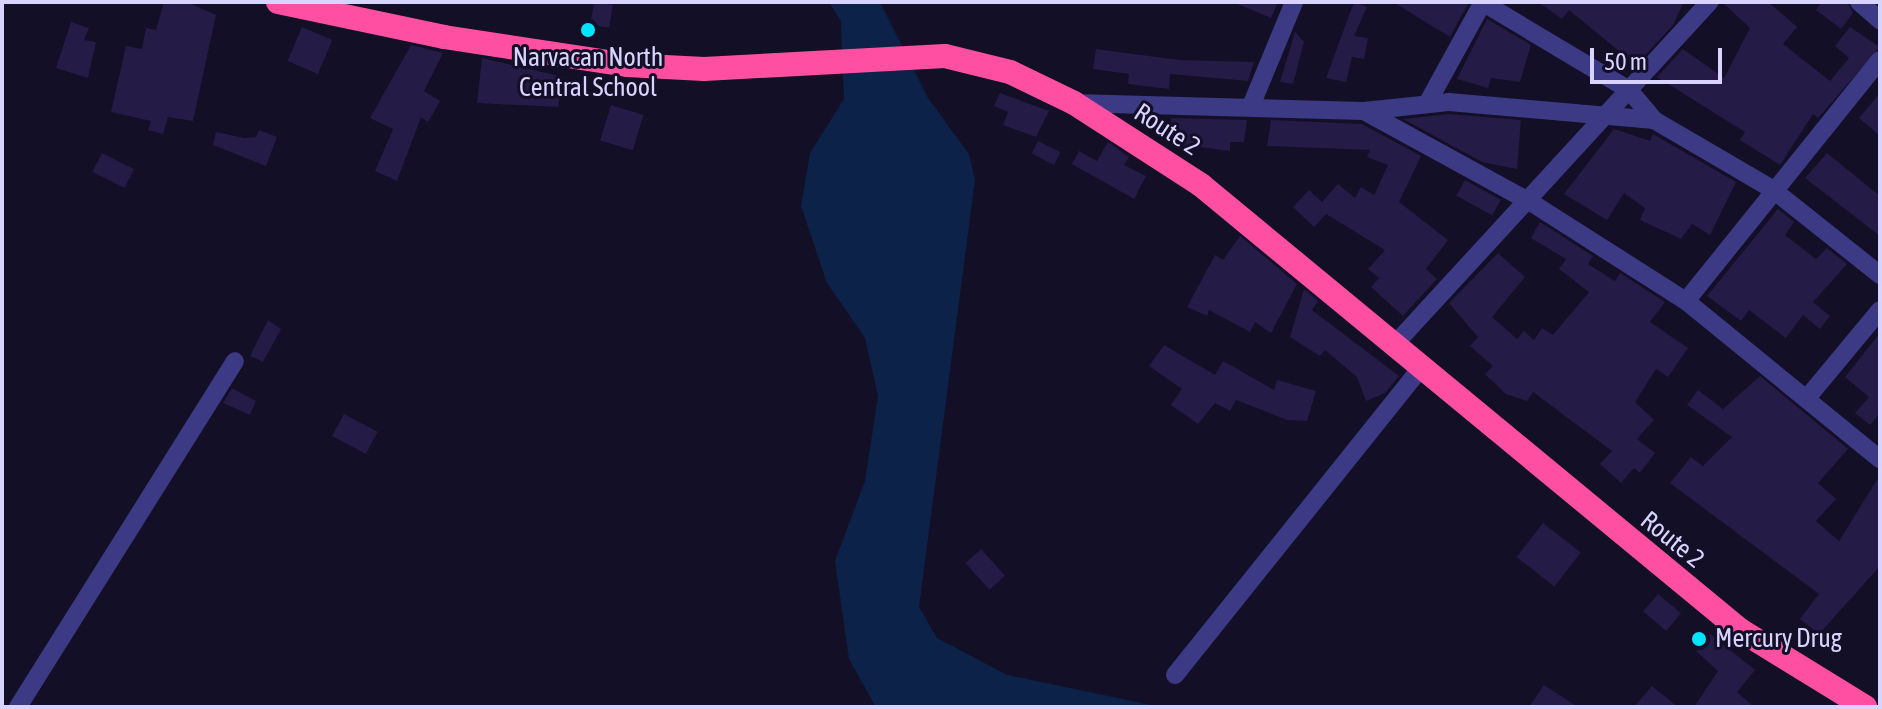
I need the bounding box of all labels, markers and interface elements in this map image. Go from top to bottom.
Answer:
marker: Narvacan North Central School [579,21,597,39]
scale bar [1594,32,1726,82]
place label: Narvacan North Central School [513,42,663,104]
text: 50 m [1604,48,1647,75]
street label: Route 2 [1128,97,1206,163]
street label: Route 2 [1634,505,1710,575]
place label: Mercury Drug [1715,623,1842,655]
marker: Mercury Drug [1690,630,1708,648]

